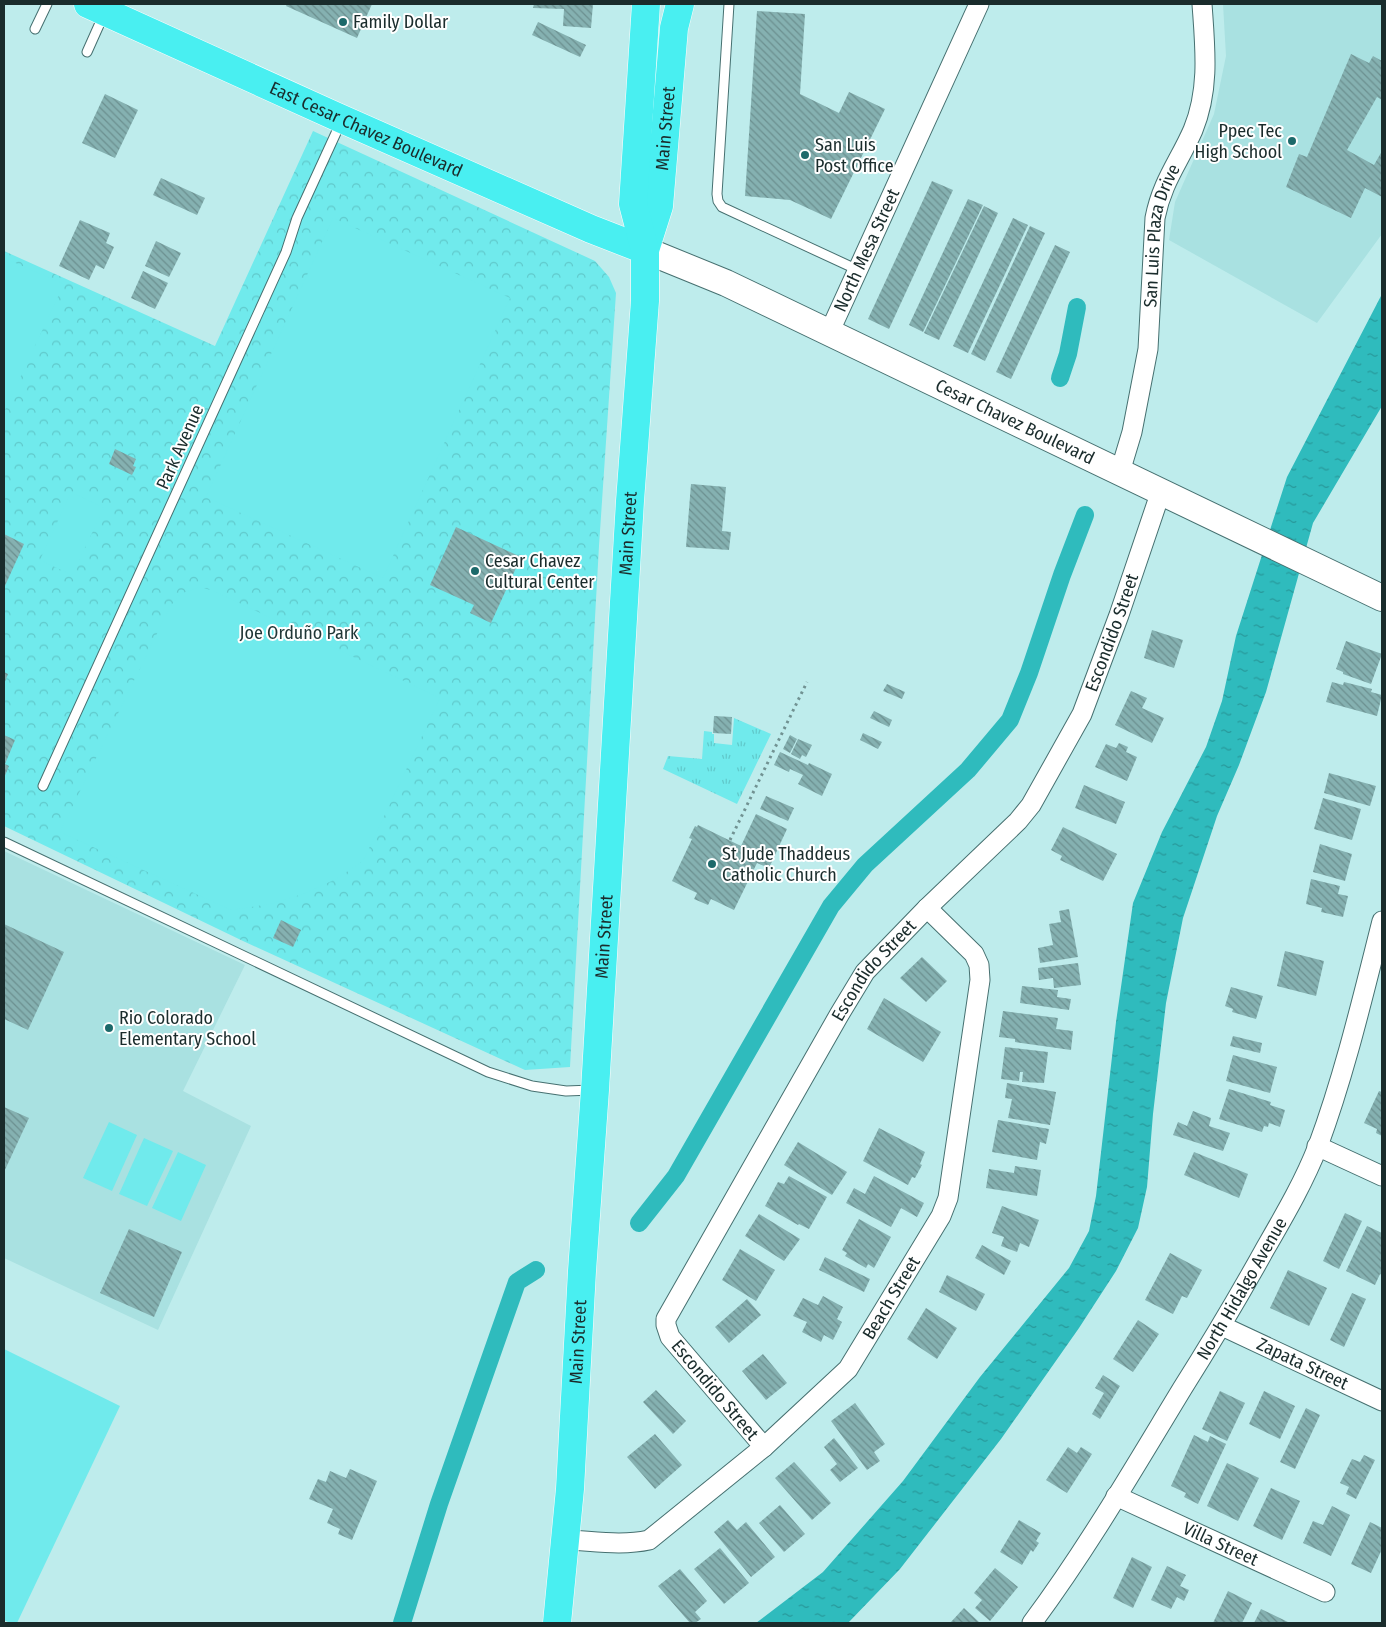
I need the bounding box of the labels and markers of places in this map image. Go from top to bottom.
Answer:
place label: Family Dollar [353,11,449,33]
marker: Family Dollar [337,16,349,28]
place label: Ppec Tec High School [1195,120,1282,163]
place label: San Luis Post Office [815,134,894,177]
marker: Ppec Tec High School [1286,135,1298,147]
marker: San Luis Post Office [799,149,811,161]
place label: Cesar Chavez Cultural Center [485,550,595,593]
marker: Cesar Chavez Cultural Center [469,565,481,577]
place label: St Jude Thaddeus Catholic Church [722,843,850,886]
marker: St Jude Thaddeus Catholic Church [706,858,718,870]
place label: Rio Colorado Elementary School [119,1007,256,1050]
marker: Rio Colorado Elementary School [103,1022,115,1034]

